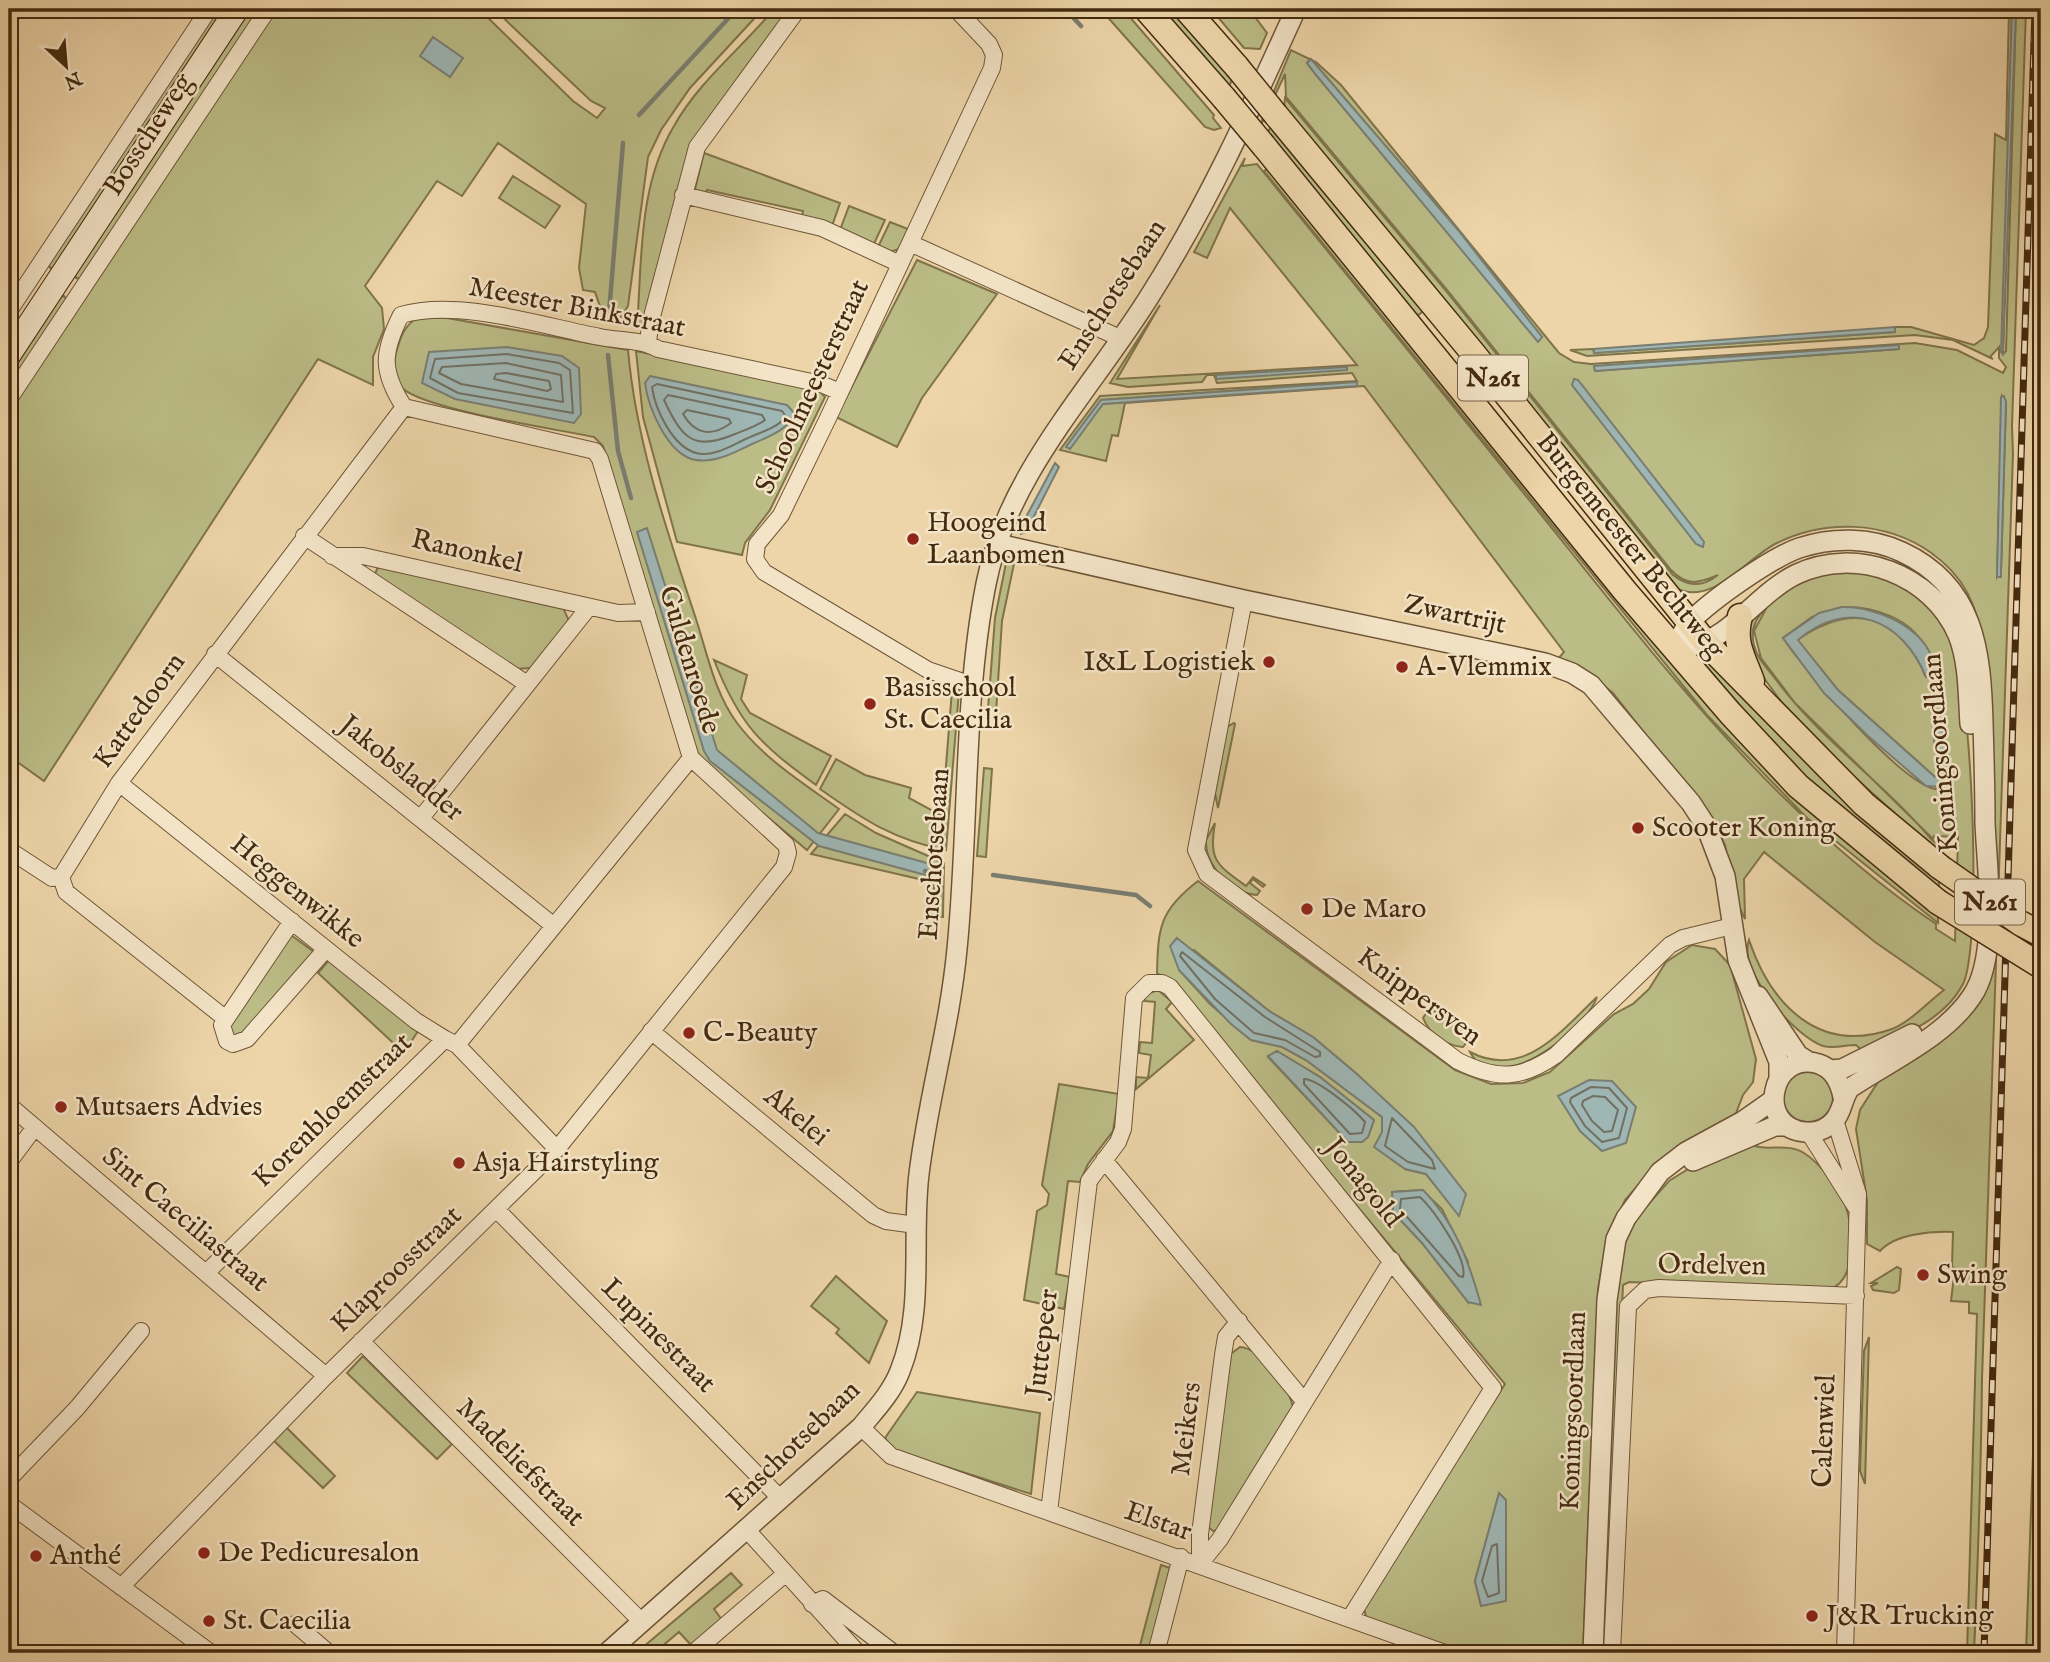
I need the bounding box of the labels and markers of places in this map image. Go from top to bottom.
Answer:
place label: Hoogeind Laanbomen [927,506,1065,573]
marker: Hoogeind Laanbomen [905,531,921,547]
place label: I&L Logistiek [1083,645,1256,680]
place label: A-Vlemmix [1415,650,1552,685]
marker: I&L Logistiek [1261,654,1277,670]
marker: A-Vlemmix [1394,659,1410,675]
place label: Basisschool St. Caecilia [884,671,1017,738]
marker: Basisschool St. Caecilia [862,696,878,712]
place label: Scooter Koning [1652,811,1836,846]
marker: Scooter Koning [1630,820,1646,836]
place label: De Maro [1321,892,1426,927]
marker: De Maro [1299,901,1315,917]
place label: C-Beauty [703,1016,818,1051]
marker: C-Beauty [681,1025,697,1041]
place label: Mutsaers Advies [75,1090,262,1125]
marker: Mutsaers Advies [53,1099,69,1115]
place label: Asja Hairstyling [472,1146,660,1181]
marker: Asja Hairstyling [451,1155,467,1171]
place label: Swing [1937,1258,2008,1293]
marker: Swing [1915,1267,1931,1283]
place label: De Pedicuresalon [218,1536,420,1571]
place label: Anthé [49,1539,121,1574]
marker: De Pedicuresalon [196,1545,212,1561]
marker: Anthé [28,1548,44,1564]
place label: J&R Trucking [1823,1599,1994,1634]
place label: St. Caecilia [223,1604,352,1639]
marker: J&R Trucking [1804,1608,1820,1624]
marker: St. Caecilia [201,1613,217,1629]

